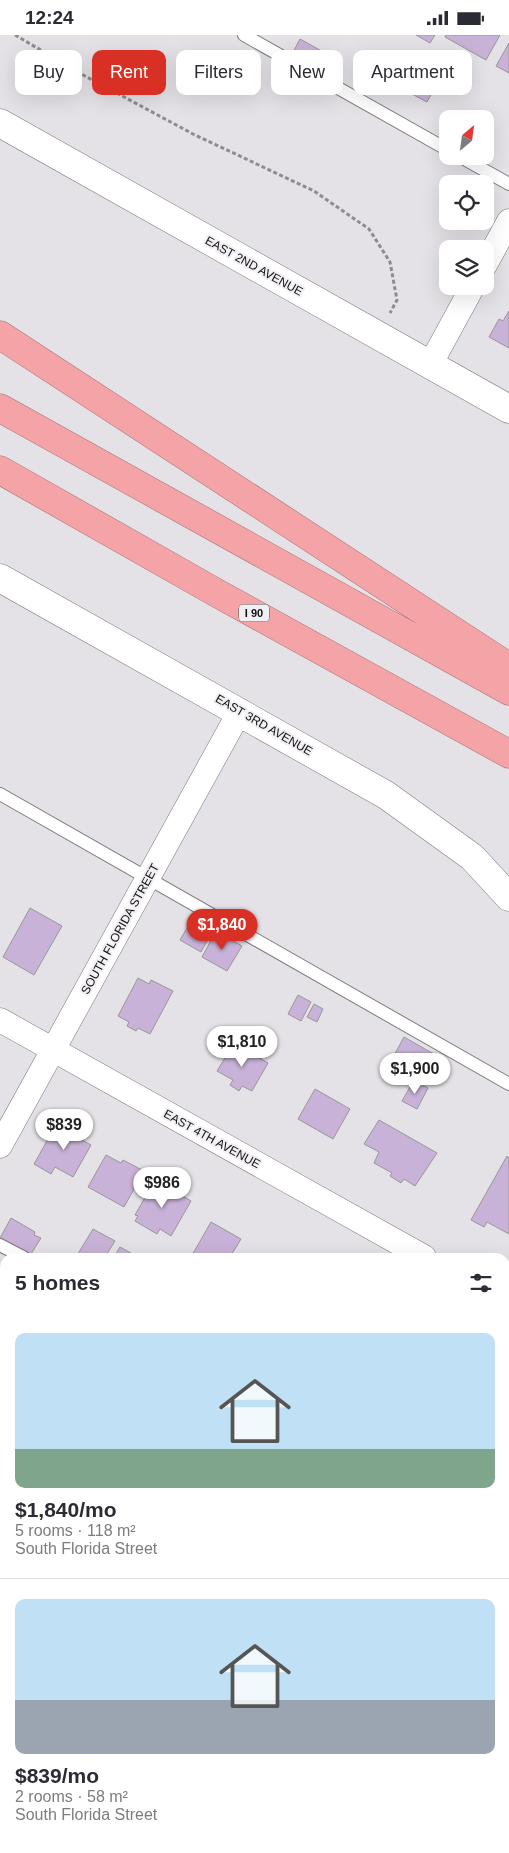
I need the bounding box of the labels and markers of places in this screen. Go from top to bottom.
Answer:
pin: $1,840 [181,909,263,951]
pin: $1,810 [201,1025,283,1068]
pin: $1,900 [374,1053,456,1095]
pin: $839 [34,1109,94,1151]
pin: $986 [132,1167,192,1209]

